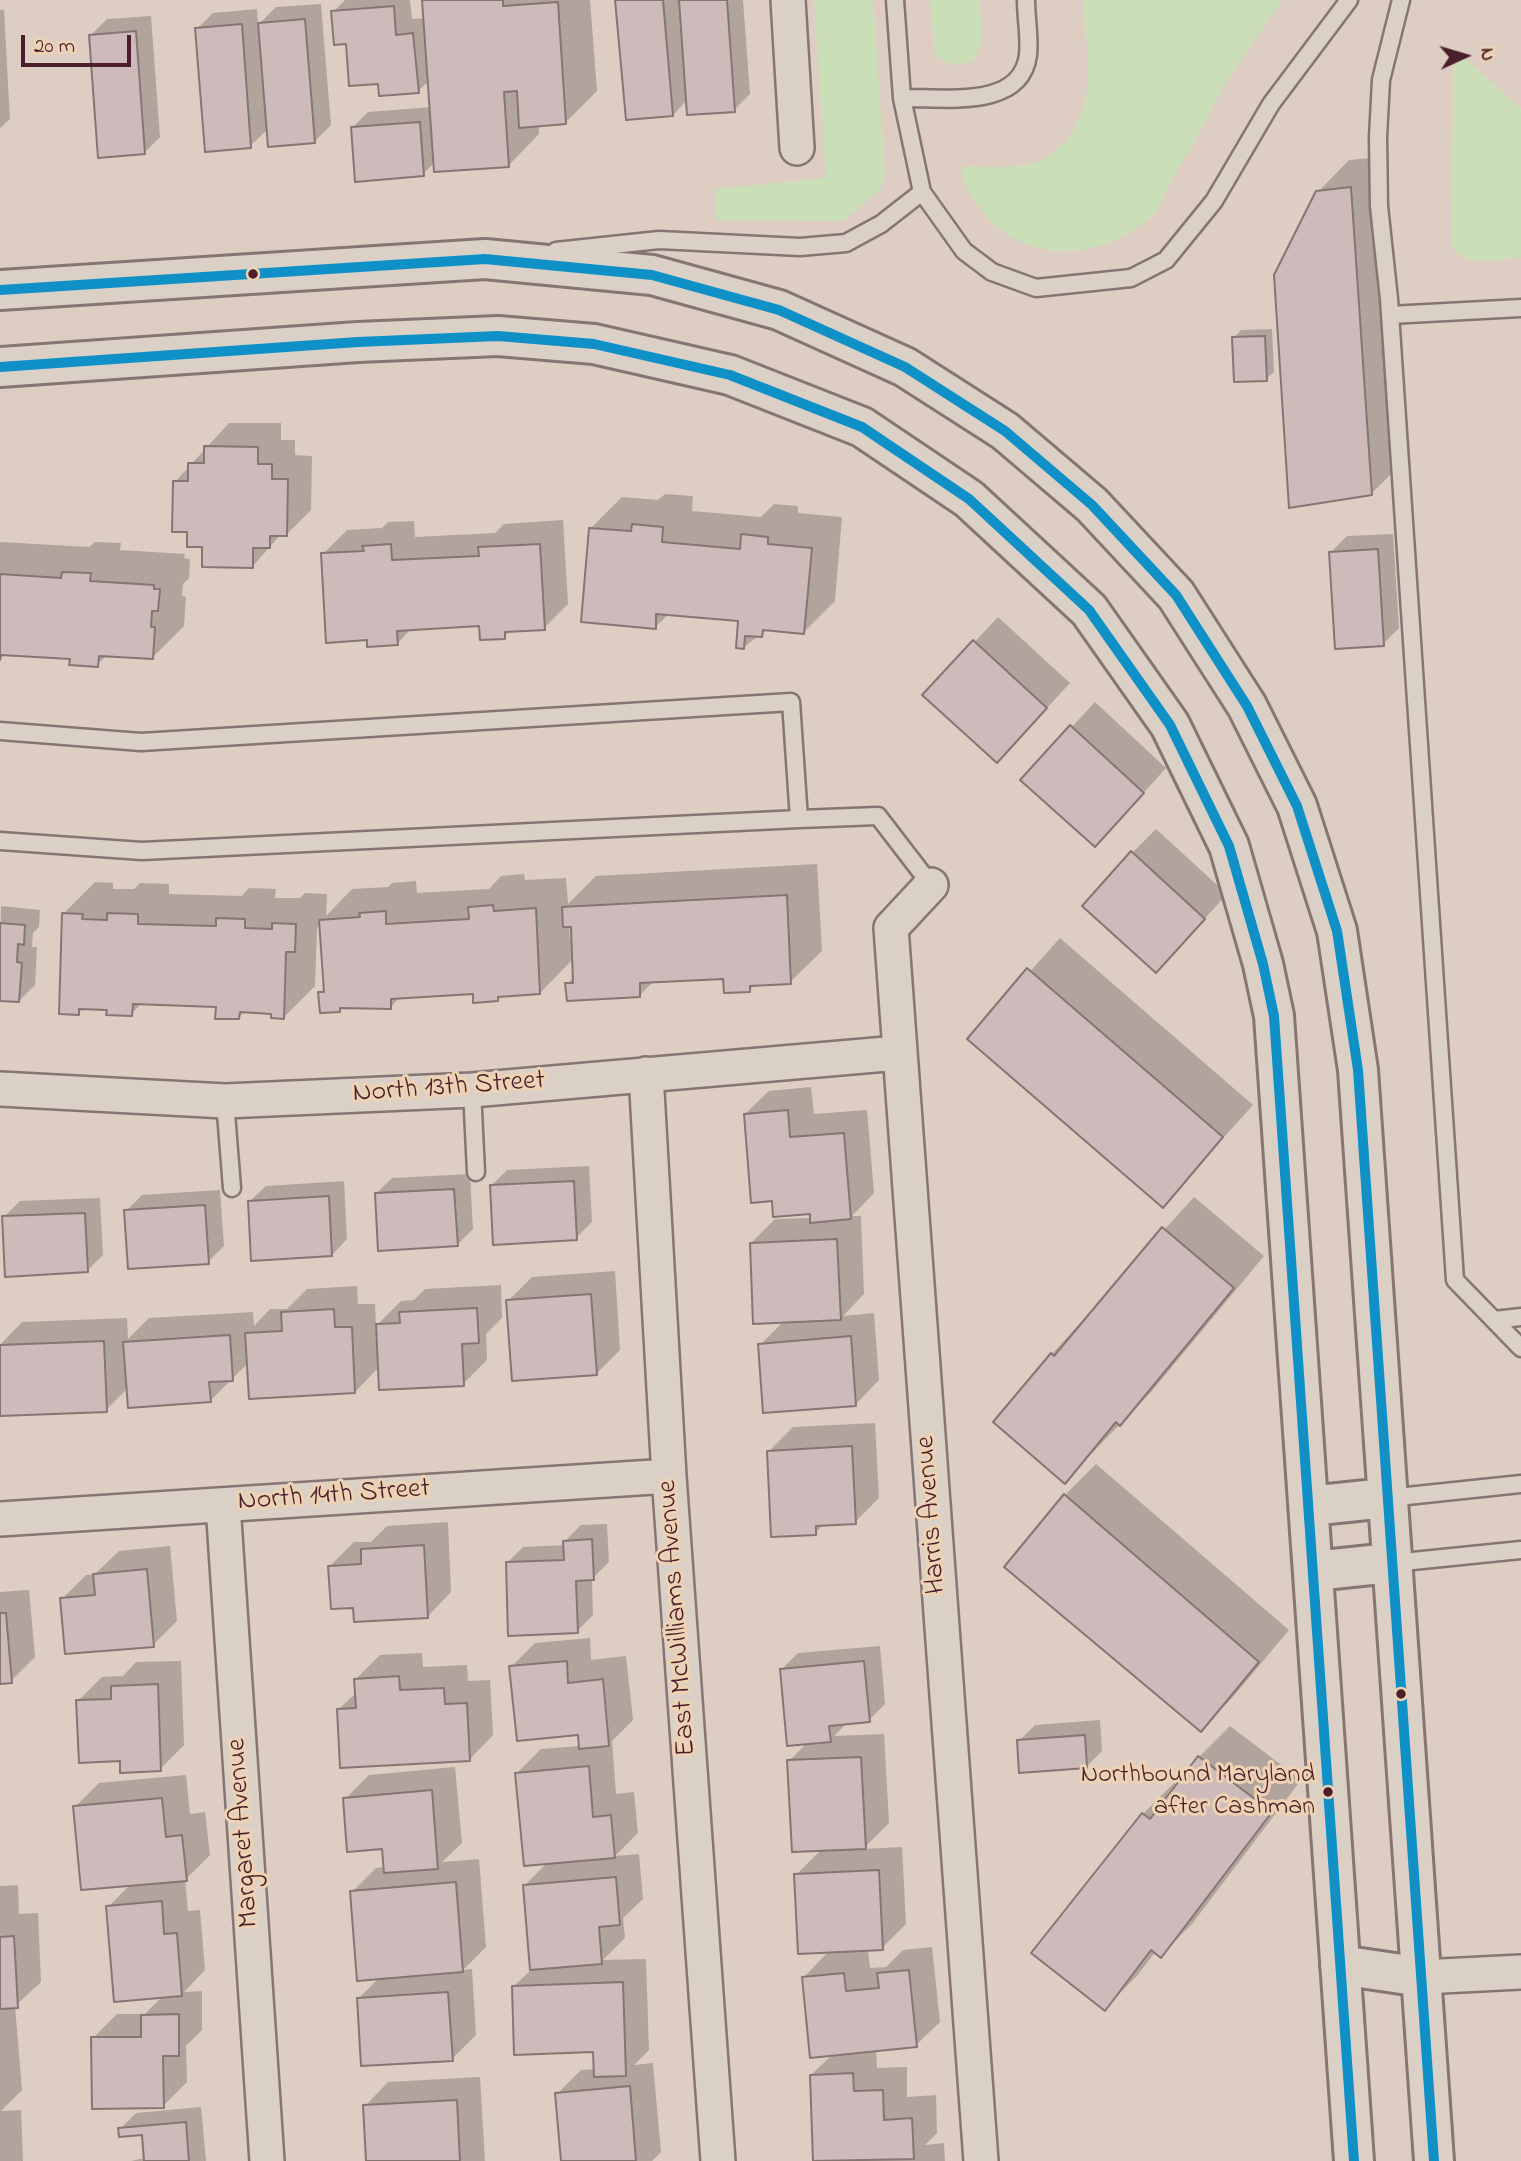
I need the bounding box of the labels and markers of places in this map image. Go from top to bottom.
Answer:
unlabelled marker [246,267,260,281]
unlabelled marker [1394,1687,1408,1701]
place label: Northbound Maryland after Cashman [1081,1761,1315,1823]
marker: Northbound Maryland after Cashman [1321,1785,1335,1799]

